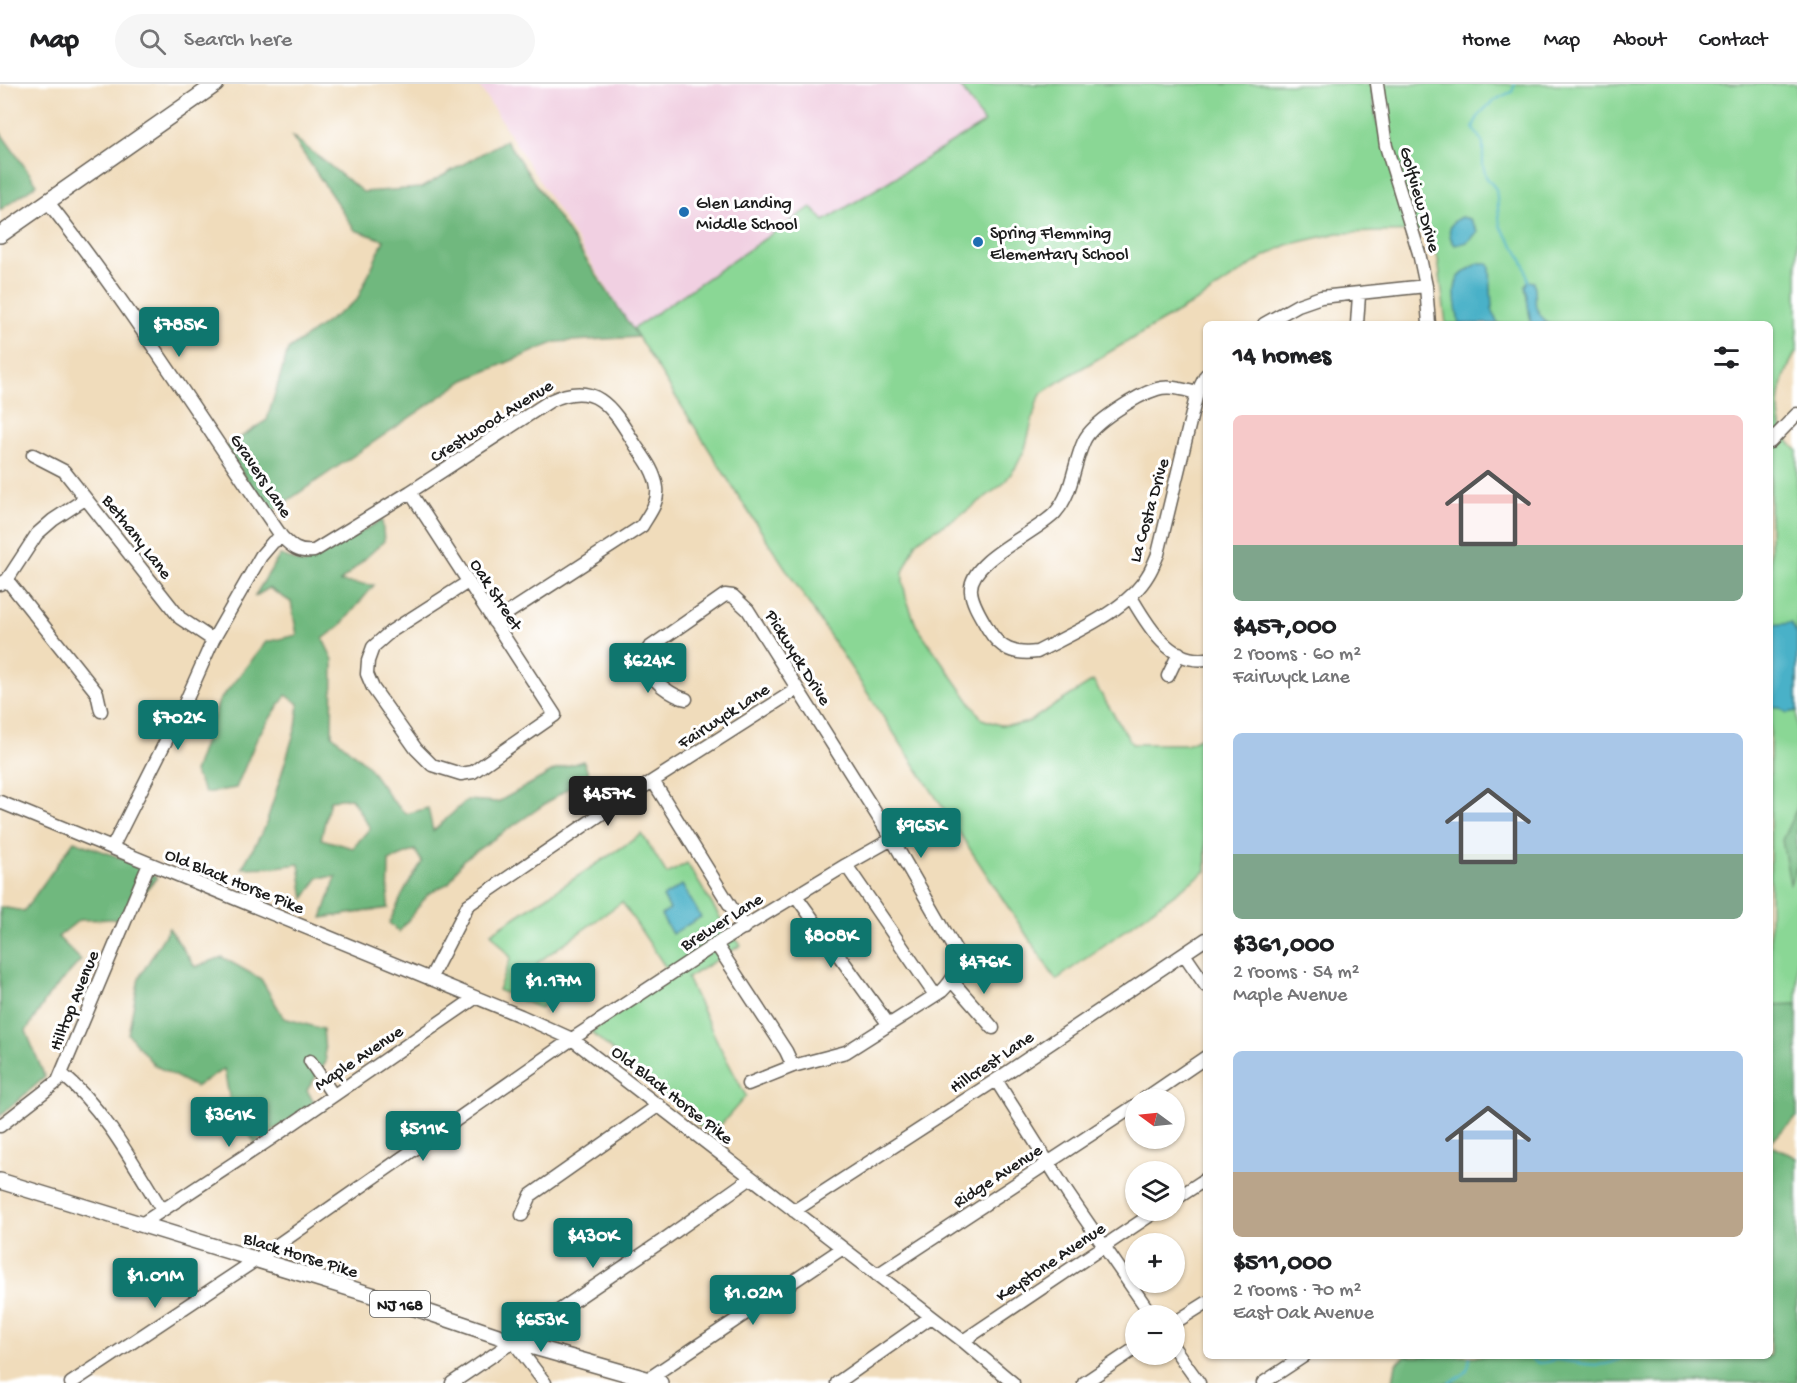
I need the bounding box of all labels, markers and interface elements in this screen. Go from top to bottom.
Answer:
search box [115,14,535,68]
text: Map [30,25,79,58]
icon: search [136,25,169,58]
text: Search here [184,28,292,54]
text: Home [1462,29,1510,54]
text: Map [1543,29,1580,54]
text: About [1613,29,1666,54]
text: Contact [1699,29,1767,54]
street label: Golfview Drive [1394,145,1444,256]
place label: Glen Landing Middle School [696,194,798,236]
marker: Glen Landing Middle School [677,205,691,219]
place label: Spring Flemming Elementary School [990,224,1129,266]
marker: Spring Flemming Elementary School [971,235,985,249]
pin: $785K [137,307,221,358]
text: $785K [153,315,205,338]
icon: filters [1710,341,1743,374]
text: 14 homes [1233,342,1331,373]
street label: Crestwood Avenue [427,375,558,468]
street label: Gravers Lane [224,430,296,523]
icon: home [1434,454,1542,562]
street label: La Costa Drive [1126,455,1175,565]
street label: Bethany Lane [96,490,176,585]
street label: Oak Street [464,556,527,636]
street label: Pickwyck Drive [759,606,835,710]
text: $457,000 [1233,613,1337,644]
pin: $624K [606,643,690,694]
text: 2 rooms · 60 m² [1233,644,1361,667]
text: $624K [623,651,673,674]
text: Fairwyck Lane [1233,667,1350,690]
street label: Fairwyck Lane [674,679,775,755]
pin: $702K [136,700,220,751]
text: $702K [152,708,204,731]
icon: home [1434,772,1542,880]
pin: $457K [566,776,650,827]
text: $457K [583,784,633,807]
pin: $965K [879,808,963,859]
text: $965K [896,816,946,839]
street label: Old Black Horse Pike [161,845,307,920]
street label: Brewer Lane [676,889,768,957]
pin: $808K [789,918,873,969]
text: $808K [804,926,858,949]
text: $361,000 [1233,931,1334,962]
pin: $476K [942,944,1026,995]
street label: Hilltop Avenue [46,947,105,1054]
text: $476K [959,952,1009,975]
text: 2 rooms · 54 m² [1233,962,1360,985]
pin: $1.17M [504,963,602,1014]
text: $1.17M [525,971,581,994]
text: Maple Avenue [1233,985,1347,1008]
street label: Maple Avenue [311,1021,409,1097]
street label: Hillcrest Lane [946,1027,1039,1099]
street label: Old Black Horse Pike [606,1042,737,1150]
north arrow [1125,1089,1185,1149]
map controls [1125,1089,1185,1365]
icon: home [1434,1090,1542,1198]
pin: $361K [187,1097,271,1148]
text: $361K [205,1105,253,1128]
pin: $511K [381,1111,465,1162]
text: $511K [400,1119,446,1142]
street label: Ridge Avenue [950,1140,1047,1214]
button: layers [1125,1161,1185,1221]
pin: $430K [551,1218,635,1269]
street label: Keystone Avenue [993,1218,1111,1307]
text: $430K [567,1226,619,1249]
street label: Black Horse Pike [239,1229,361,1284]
button: + [1125,1233,1185,1293]
text: $511,000 [1233,1249,1332,1280]
pin: $1.01M [106,1258,204,1309]
text: $1.01M [127,1266,183,1289]
pin: $1.02M [704,1275,802,1326]
text: 2 rooms · 70 m² [1233,1280,1361,1303]
text: $1.02M [724,1283,782,1306]
road number: NJ 168 [370,1291,430,1317]
pin: $653K [499,1302,583,1353]
text: East Oak Avenue [1233,1303,1374,1326]
button: − [1125,1305,1185,1365]
text: $653K [515,1310,567,1333]

